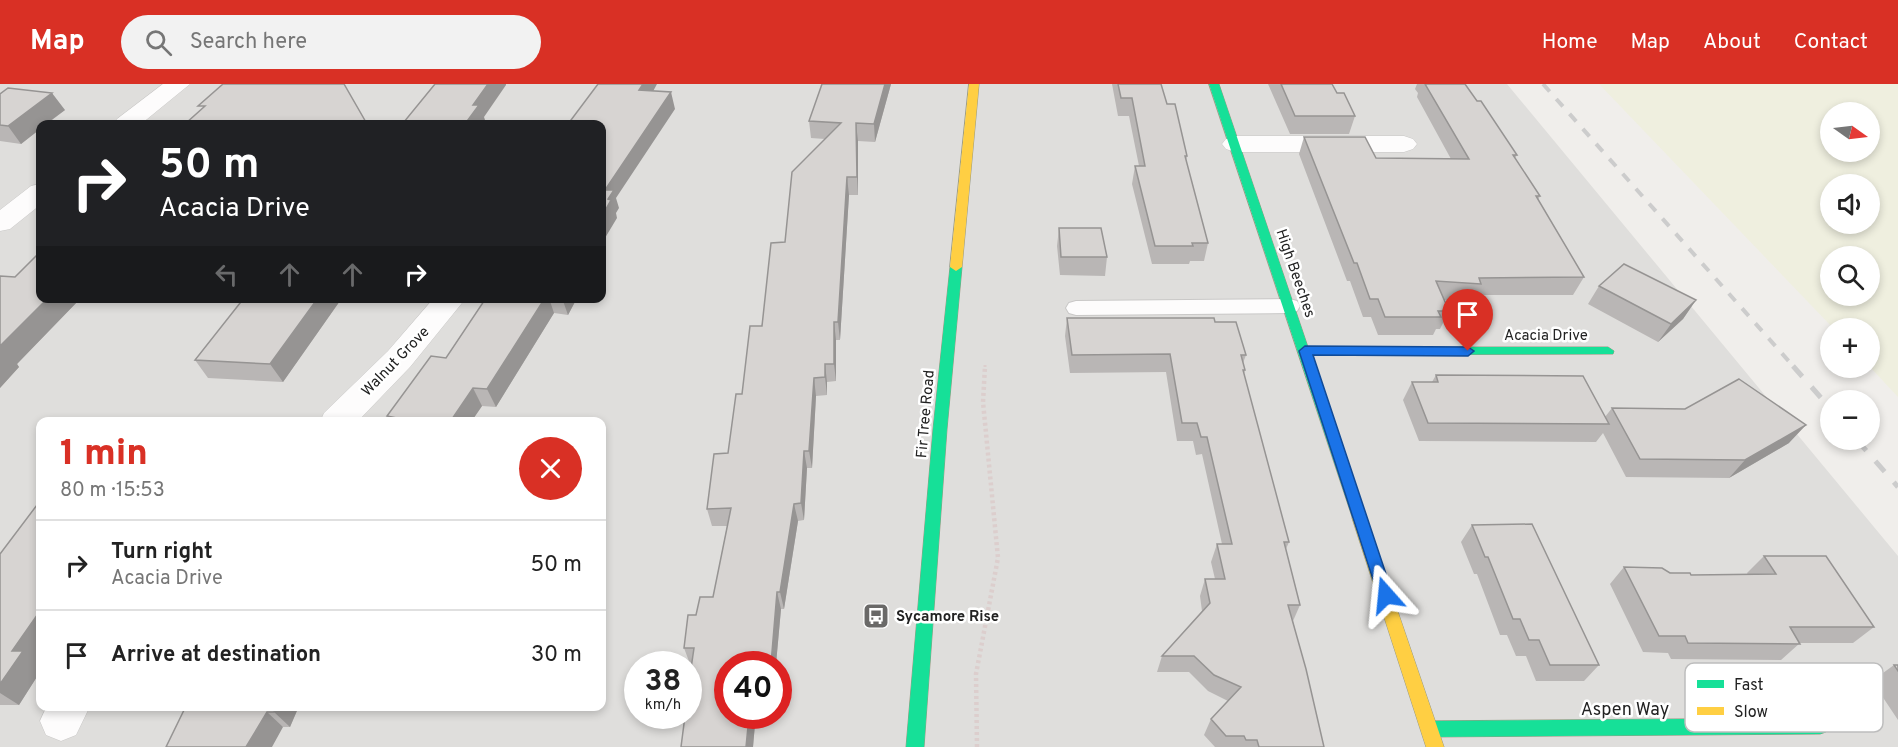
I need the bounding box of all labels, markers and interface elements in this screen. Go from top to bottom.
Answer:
search box [121,15,541,69]
text: Map [30,24,85,60]
icon: search [142,26,175,59]
text: Search here [190,29,307,56]
text: Home [1542,29,1598,56]
text: Map [1631,29,1670,56]
text: About [1703,29,1761,56]
text: Contact [1794,29,1868,56]
north arrow [1820,102,1880,162]
map controls [1820,102,1880,450]
text: 50 m [159,140,260,193]
icon: right [60,144,138,222]
button: sound [1820,174,1880,234]
text: Acacia Drive [159,192,310,226]
street label: High Beeches [1271,227,1319,320]
button: search [1820,246,1880,306]
icon: left [210,258,243,291]
icon: ahead [273,258,306,291]
icon: ahead [336,258,369,291]
icon: right [399,258,432,291]
pin [1442,289,1493,351]
icon: arrive [1451,298,1484,331]
button: + [1820,318,1880,378]
street label: Walnut Grove [358,323,434,401]
street label: Acacia Drive [1504,327,1588,346]
street label: Fir Tree Road [913,369,940,459]
button: − [1820,390,1880,450]
text: 1 min [60,432,148,478]
button: close [519,437,582,500]
text: 80 m · 15:53 [60,478,165,504]
text: Turn right [111,539,213,566]
icon: right [60,549,93,582]
text: 50 m [530,552,582,579]
position arrow [1354,563,1418,627]
text: Acacia Drive [111,566,223,592]
bus stop icon: Sycamore Rise [861,601,891,631]
place label: Sycamore Rise [896,608,999,627]
icon: arrive [60,639,93,672]
text: Arrive at destination [111,642,321,669]
text: 30 m [531,642,582,669]
speed limit sign: 40 [714,651,792,729]
legend [1685,663,1883,732]
text: 38 [645,664,681,701]
text: Fast [1734,676,1764,696]
text: km/h [645,696,681,715]
street label: Aspen Way [1581,699,1669,722]
text: Slow [1734,703,1768,723]

